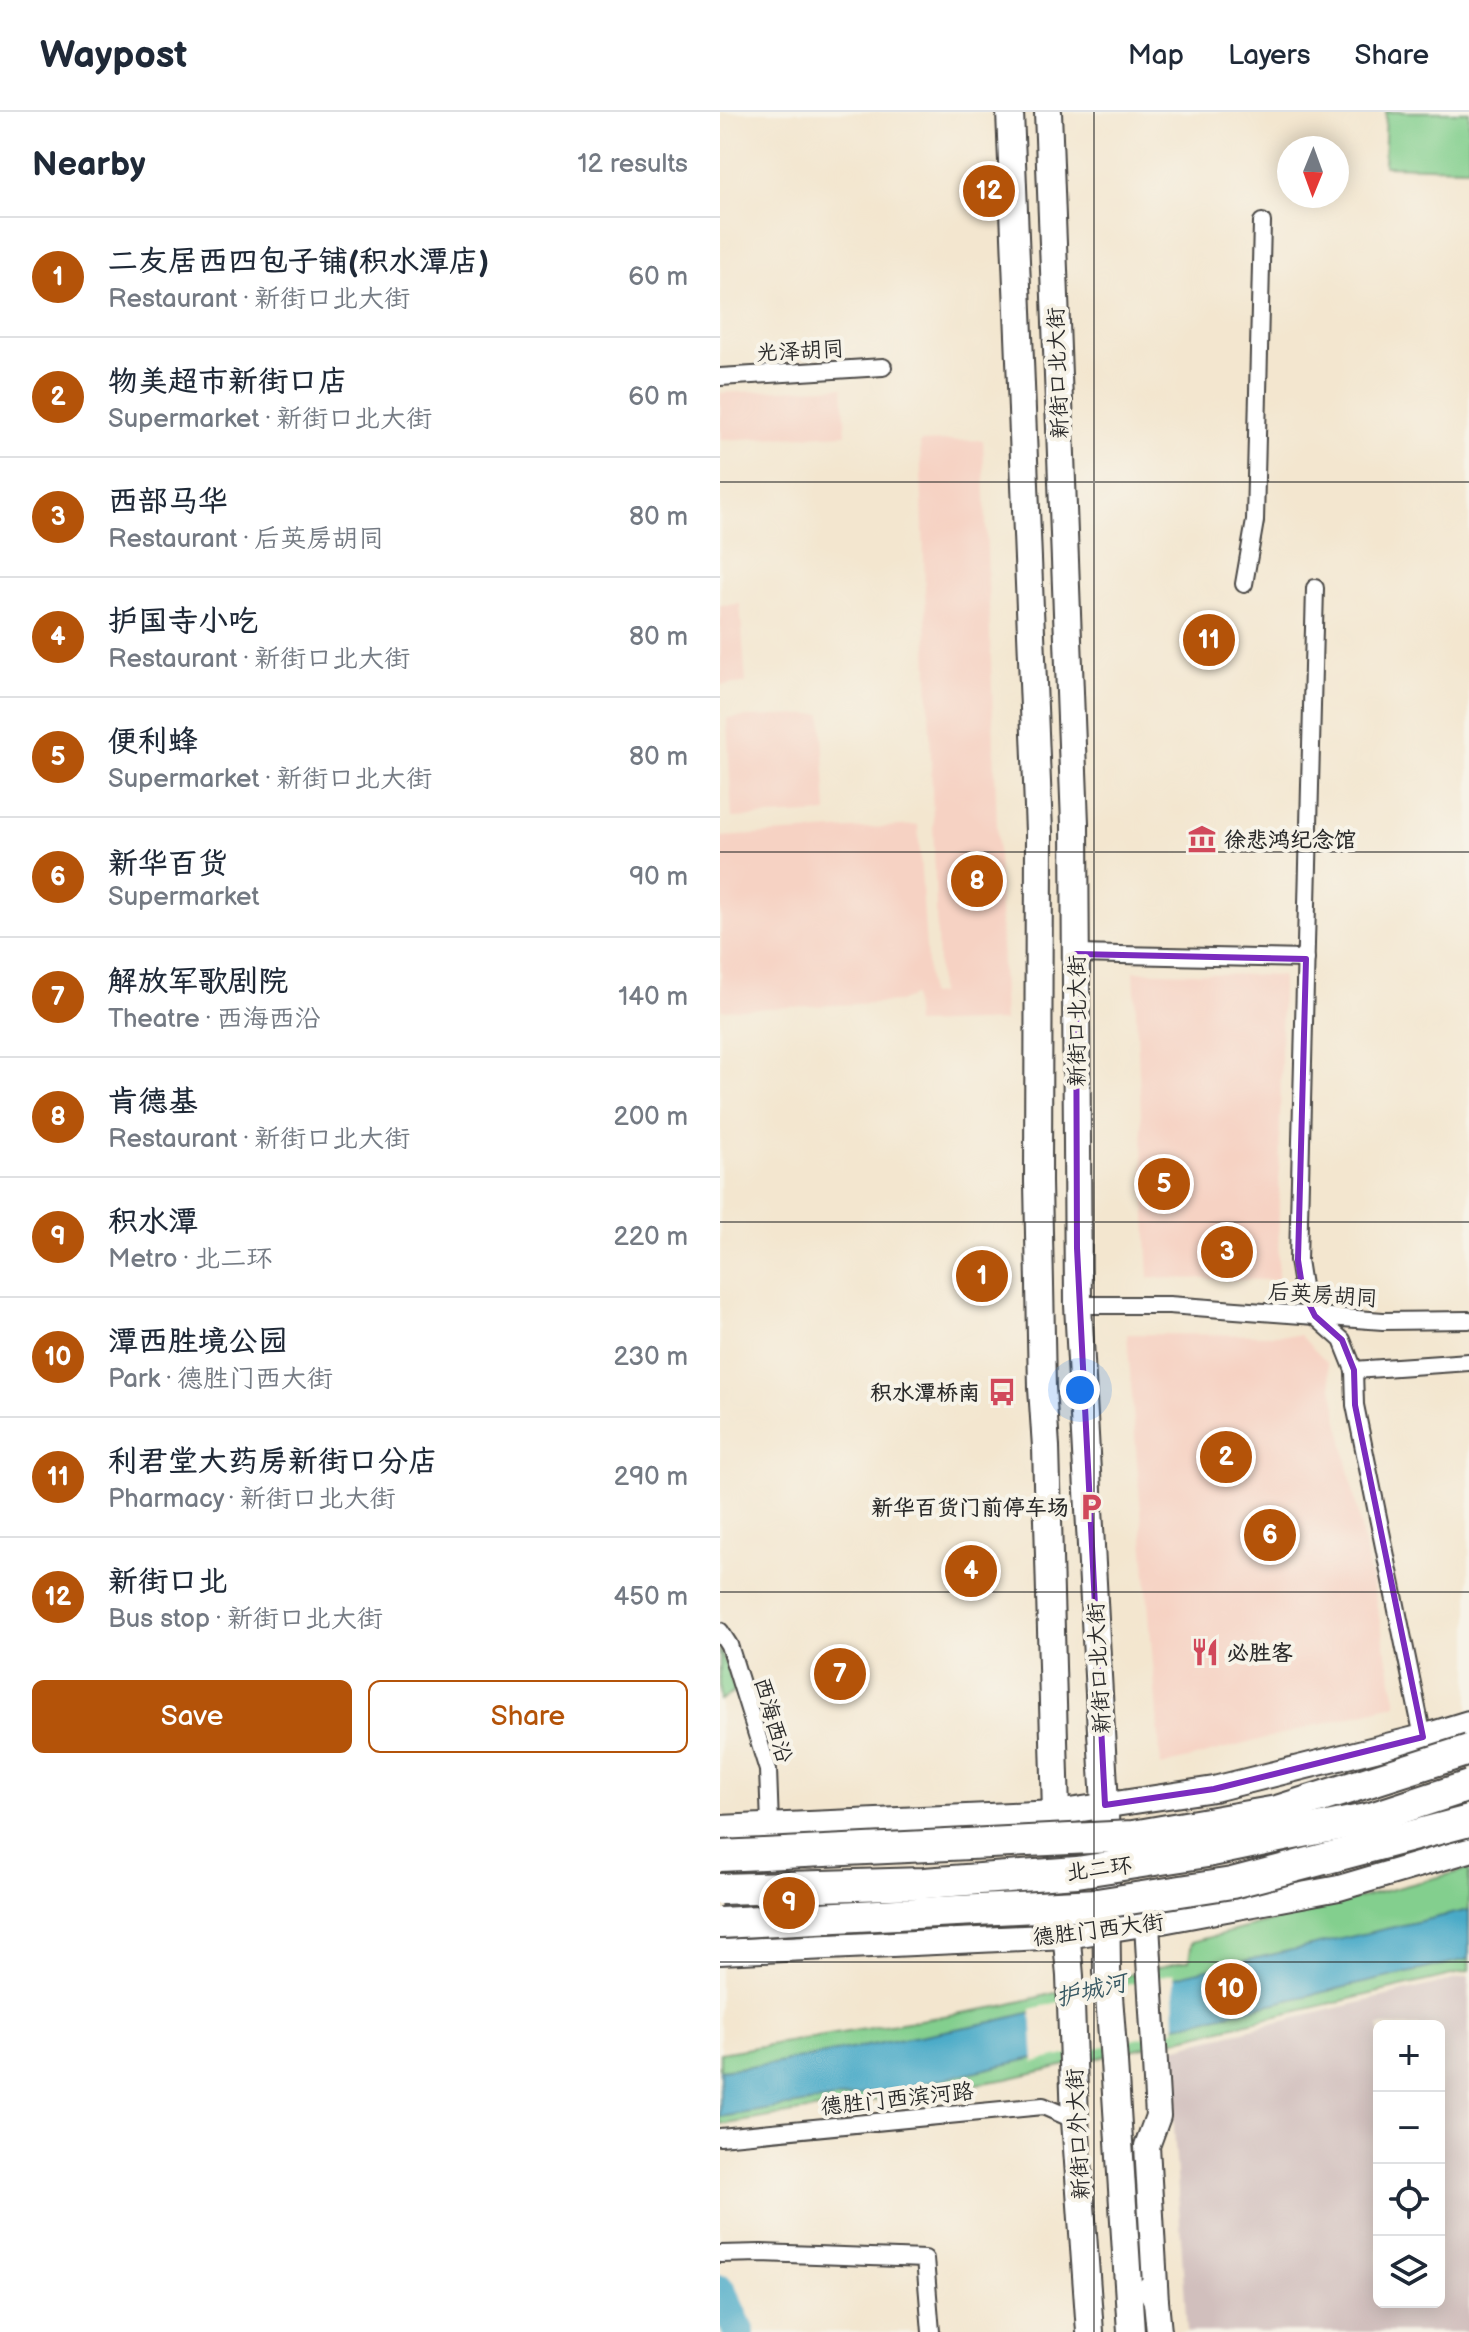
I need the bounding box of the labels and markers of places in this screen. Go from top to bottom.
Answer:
pin: 12 [963,161,1015,221]
pin: 11 [1183,610,1235,670]
museum icon: 徐悲鸿纪念馆 [1187,824,1217,854]
place label: 徐悲鸿纪念馆 [1224,827,1356,854]
pin: 8 [951,851,1003,911]
pin: 5 [1138,1154,1190,1214]
pin: 3 [1201,1222,1253,1282]
pin: 1 [956,1246,1008,1306]
bus stop icon: 积水潭桥南 [987,1377,1017,1407]
place label: 积水潭桥南 [870,1380,980,1407]
pin: 2 [1200,1427,1252,1487]
parking icon: 新华百货门前停车场 [1076,1492,1106,1522]
place label: 新华百货门前停车场 [871,1495,1069,1522]
pin: 6 [1244,1505,1296,1565]
pin: 4 [945,1541,997,1601]
restaurant icon: 必胜客 [1190,1637,1220,1667]
place label: 必胜客 [1227,1640,1293,1667]
pin: 7 [814,1644,866,1704]
pin: 9 [763,1873,815,1933]
pin: 10 [1205,1959,1257,2019]

